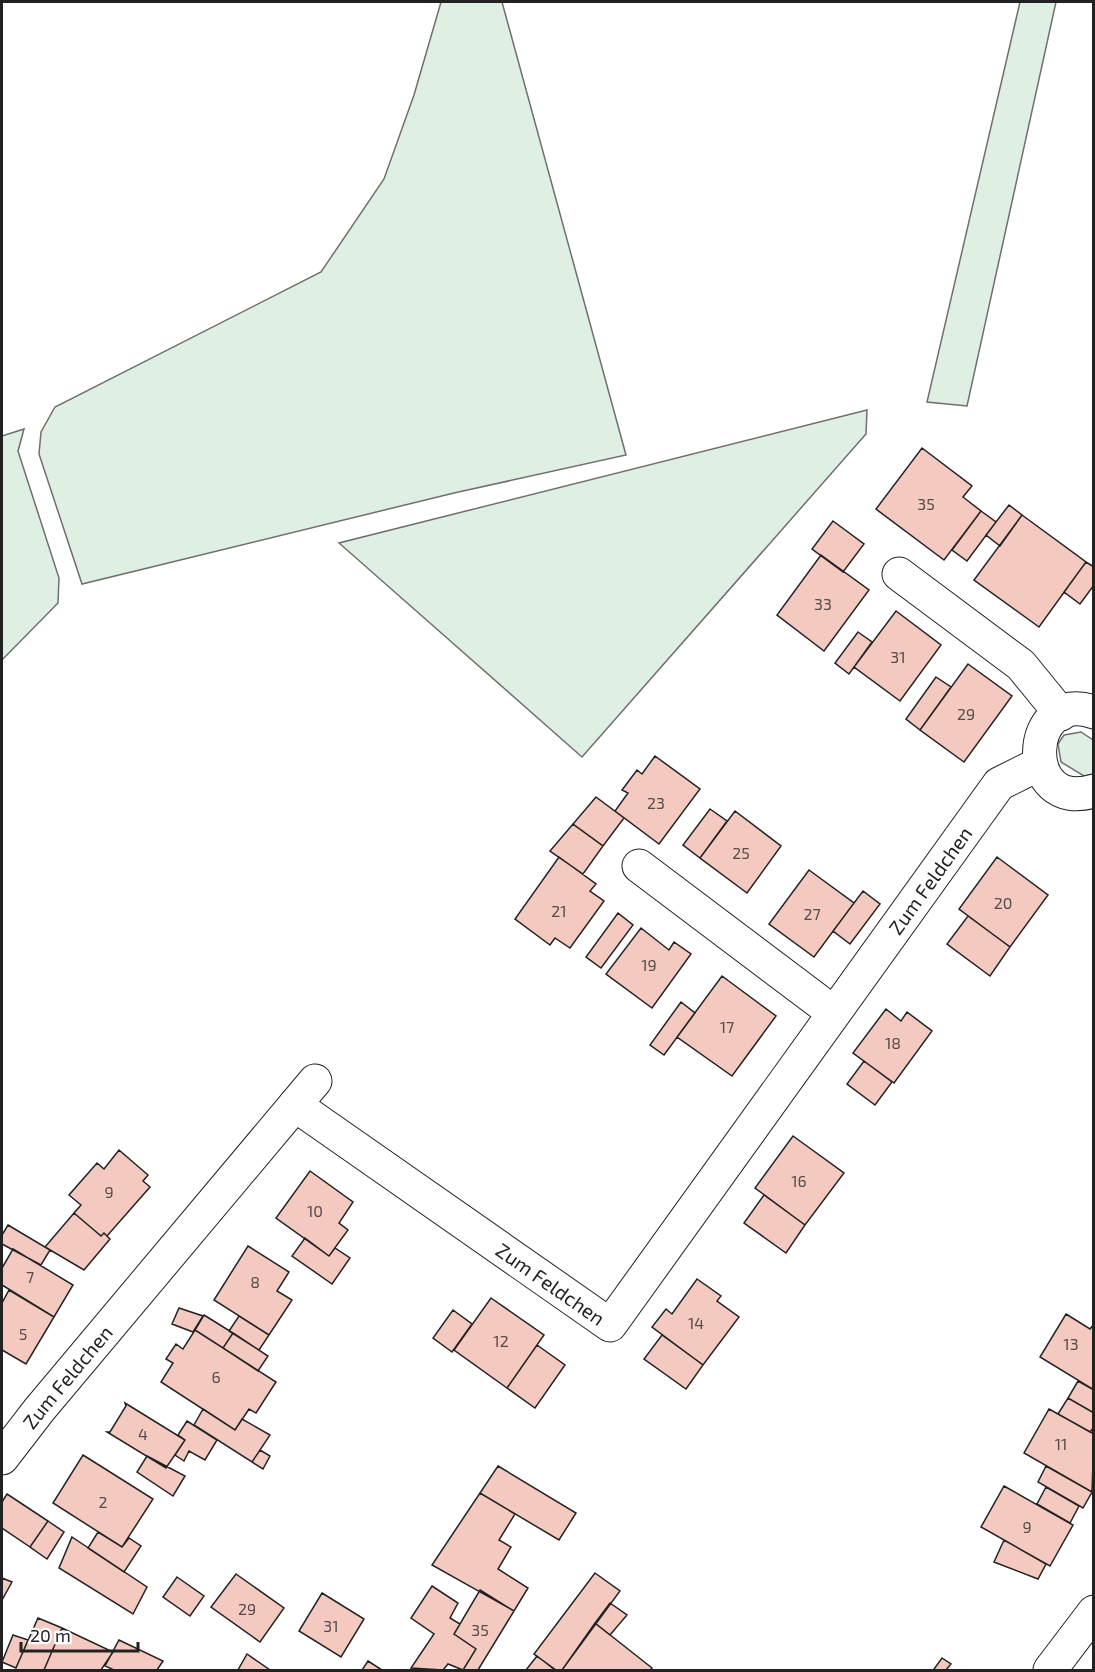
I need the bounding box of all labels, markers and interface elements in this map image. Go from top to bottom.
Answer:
house number: 35 [917,494,935,513]
house number: 33 [814,594,832,613]
house number: 31 [890,647,906,666]
house number: 29 [957,704,975,723]
house number: 23 [647,793,665,812]
street label: Zum Feldchen [883,822,977,939]
house number: 25 [732,843,750,862]
house number: 20 [994,893,1012,912]
house number: 21 [551,901,567,920]
house number: 27 [803,904,821,923]
house number: 19 [641,955,657,974]
house number: 17 [720,1017,734,1036]
house number: 18 [885,1033,901,1052]
house number: 16 [791,1171,807,1190]
house number: 9 [104,1182,114,1201]
house number: 10 [307,1201,323,1220]
street label: Zum Feldchen [492,1237,610,1330]
house number: 7 [26,1267,34,1286]
house number: 8 [250,1272,260,1291]
house number: 14 [688,1313,704,1332]
street label: Zum Feldchen [17,1320,117,1433]
house number: 5 [19,1324,27,1343]
house number: 12 [493,1331,509,1350]
house number: 13 [1063,1334,1079,1353]
house number: 6 [211,1367,221,1386]
house number: 4 [138,1424,148,1443]
house number: 11 [1055,1434,1067,1453]
house number: 2 [99,1492,108,1511]
house number: 9 [1022,1517,1032,1536]
house number: 29 [238,1599,256,1618]
scale bar [21,1615,138,1653]
house number: 31 [323,1616,339,1635]
house number: 35 [471,1620,489,1639]
text: 20 m [30,1624,71,1646]

